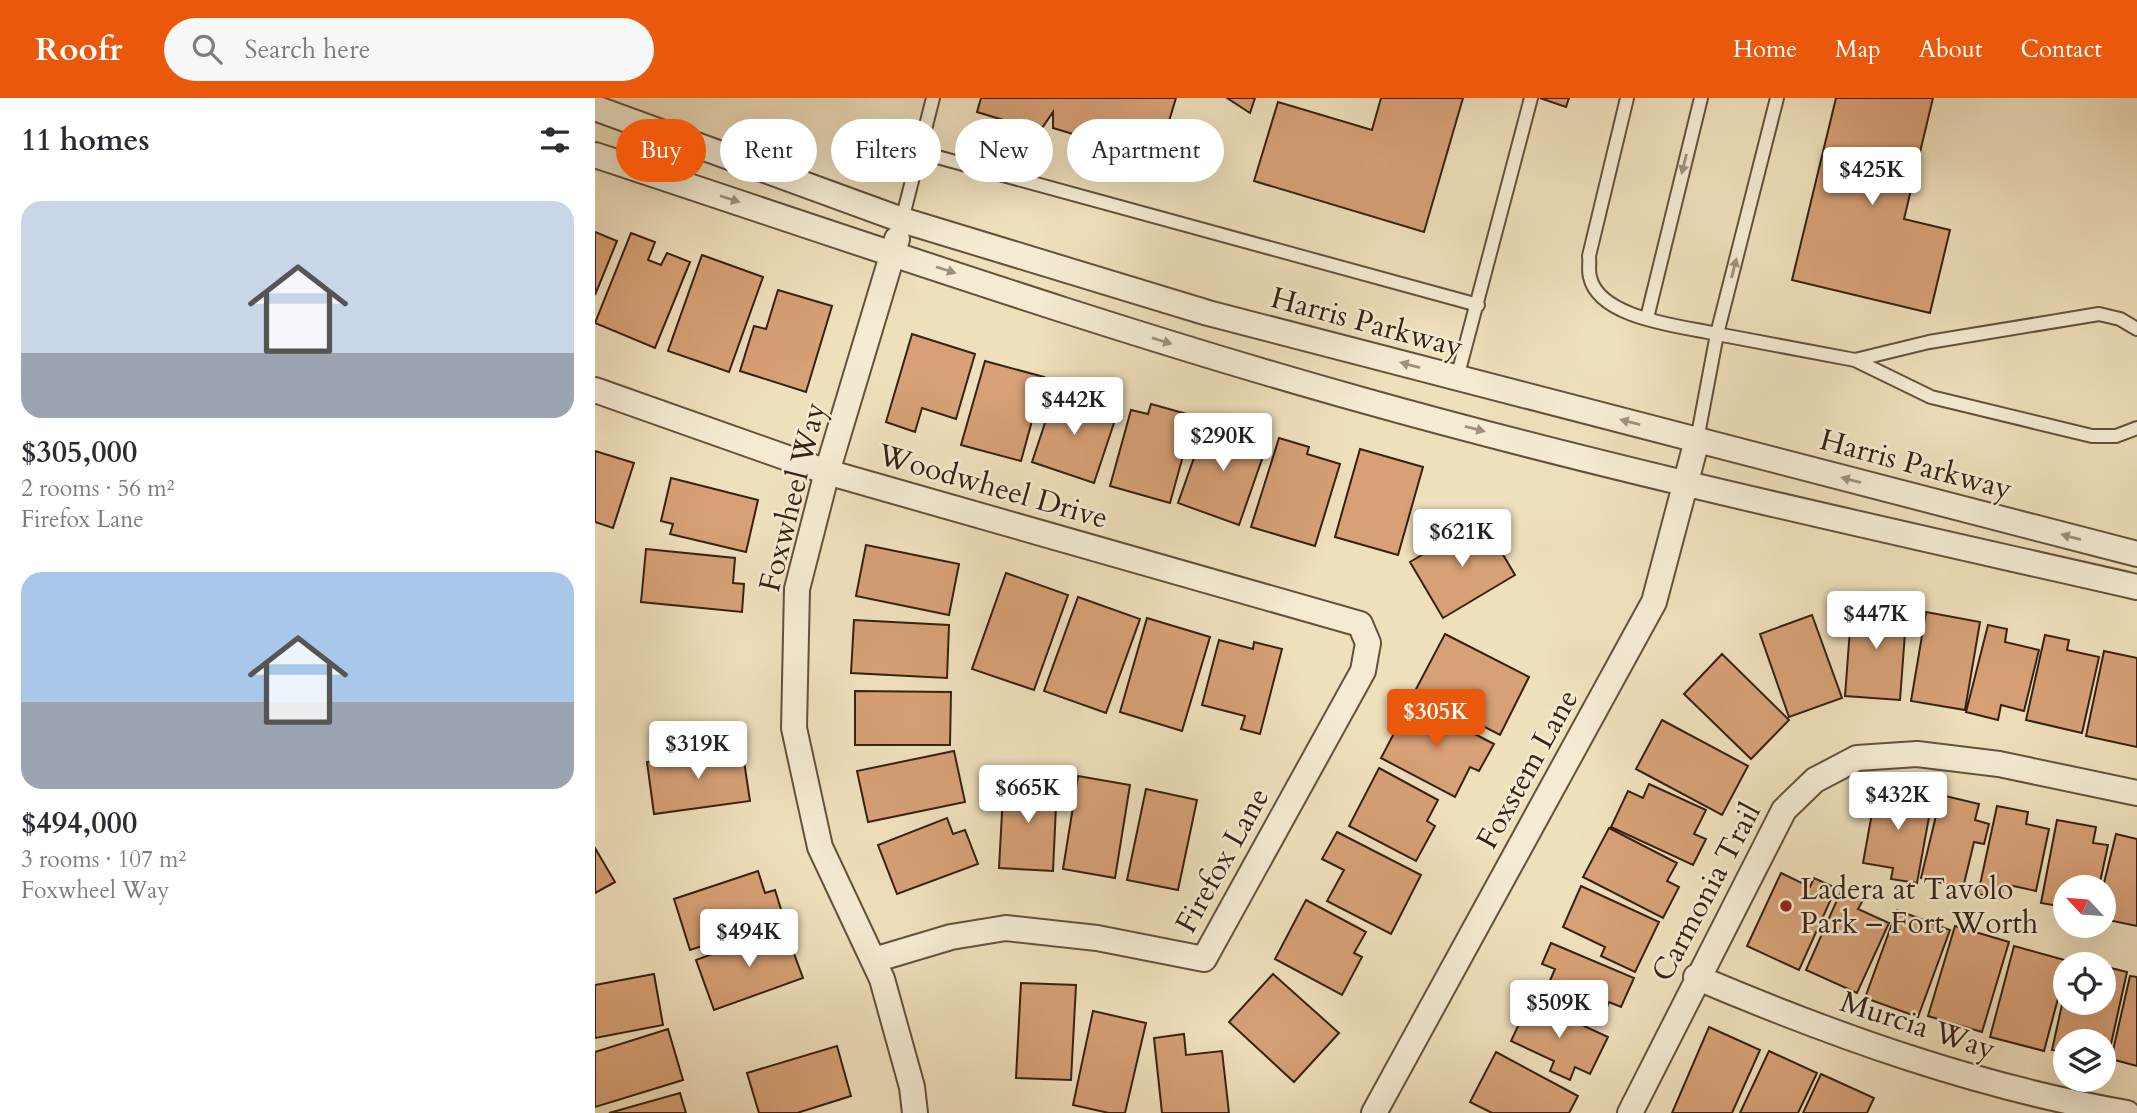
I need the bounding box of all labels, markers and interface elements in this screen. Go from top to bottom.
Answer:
search box [164,18,654,81]
text: Roofr [35,27,122,72]
icon: search [188,30,226,68]
text: Search here [244,32,370,67]
text: Home [1733,33,1797,66]
text: Map [1835,33,1881,66]
text: About [1919,33,1983,66]
text: Contact [2021,33,2102,66]
chip: Buy [616,119,706,182]
chip: Rent [720,119,817,182]
chip: Filters [831,119,941,182]
chip: New [955,119,1053,182]
chip: Apartment [1067,119,1224,182]
text: 11 homes [21,120,150,161]
icon: filters [536,121,574,159]
pin: $425K [1823,148,1921,207]
one-way arrow [1678,153,1689,175]
text: $425K [1839,154,1905,185]
one-way arrow [719,195,740,205]
icon: home [235,246,361,372]
one-way arrow [1729,257,1740,279]
one-way arrow [935,265,956,276]
street label: Harris Parkway [1266,277,1467,368]
one-way arrow [1152,336,1173,346]
one-way arrow [1399,360,1420,370]
pin: $442K [1025,378,1123,437]
text: $442K [1041,384,1107,415]
street label: Foxwheel Way [749,398,836,596]
pin: $290K [1174,414,1272,473]
one-way arrow [1620,417,1641,427]
street label: Harris Parkway [1815,419,2016,510]
text: $290K [1190,420,1256,451]
one-way arrow [1464,424,1486,435]
text: $305,000 [21,432,137,473]
street label: Woodwheel Drive [872,434,1113,539]
text: 2 rooms · 56 m² [21,473,174,504]
one-way arrow [1840,474,1861,484]
text: Firefox Lane [21,504,144,535]
pin: $621K [1413,510,1511,569]
text: $621K [1429,516,1495,547]
one-way arrow [2060,531,2081,541]
pin: $447K [1827,592,1925,651]
text: $447K [1843,598,1909,629]
icon: home [235,617,361,743]
street label: Foxstem Lane [1467,682,1588,856]
pin: $305K [1387,690,1485,749]
text: $305K [1403,696,1469,727]
pin: $319K [649,722,747,781]
text: $319K [665,728,731,759]
pin: $665K [979,766,1077,825]
text: $665K [995,772,1061,803]
pin: $432K [1849,772,1947,832]
text: $432K [1865,779,1931,810]
street label: Firefox Lane [1166,780,1279,940]
street label: Carmonia Trail [1642,795,1771,989]
text: $494,000 [21,803,137,844]
text: 3 rooms · 107 m² [21,844,186,875]
place label: Ladera at Tavolo Park – Fort Worth [1800,869,2039,944]
text: Foxwheel Way [21,875,169,906]
north arrow [2053,875,2116,938]
map controls [2053,875,2116,1092]
marker: Ladera at Tavolo Park – Fort Worth [1778,898,1794,914]
pin: $494K [700,910,798,969]
text: $494K [716,916,782,947]
button: locate [2053,952,2116,1015]
pin: $509K [1510,981,1608,1040]
street label: Murcia Way [1835,981,2001,1070]
text: $509K [1526,987,1592,1018]
button: layers [2053,1029,2116,1092]

